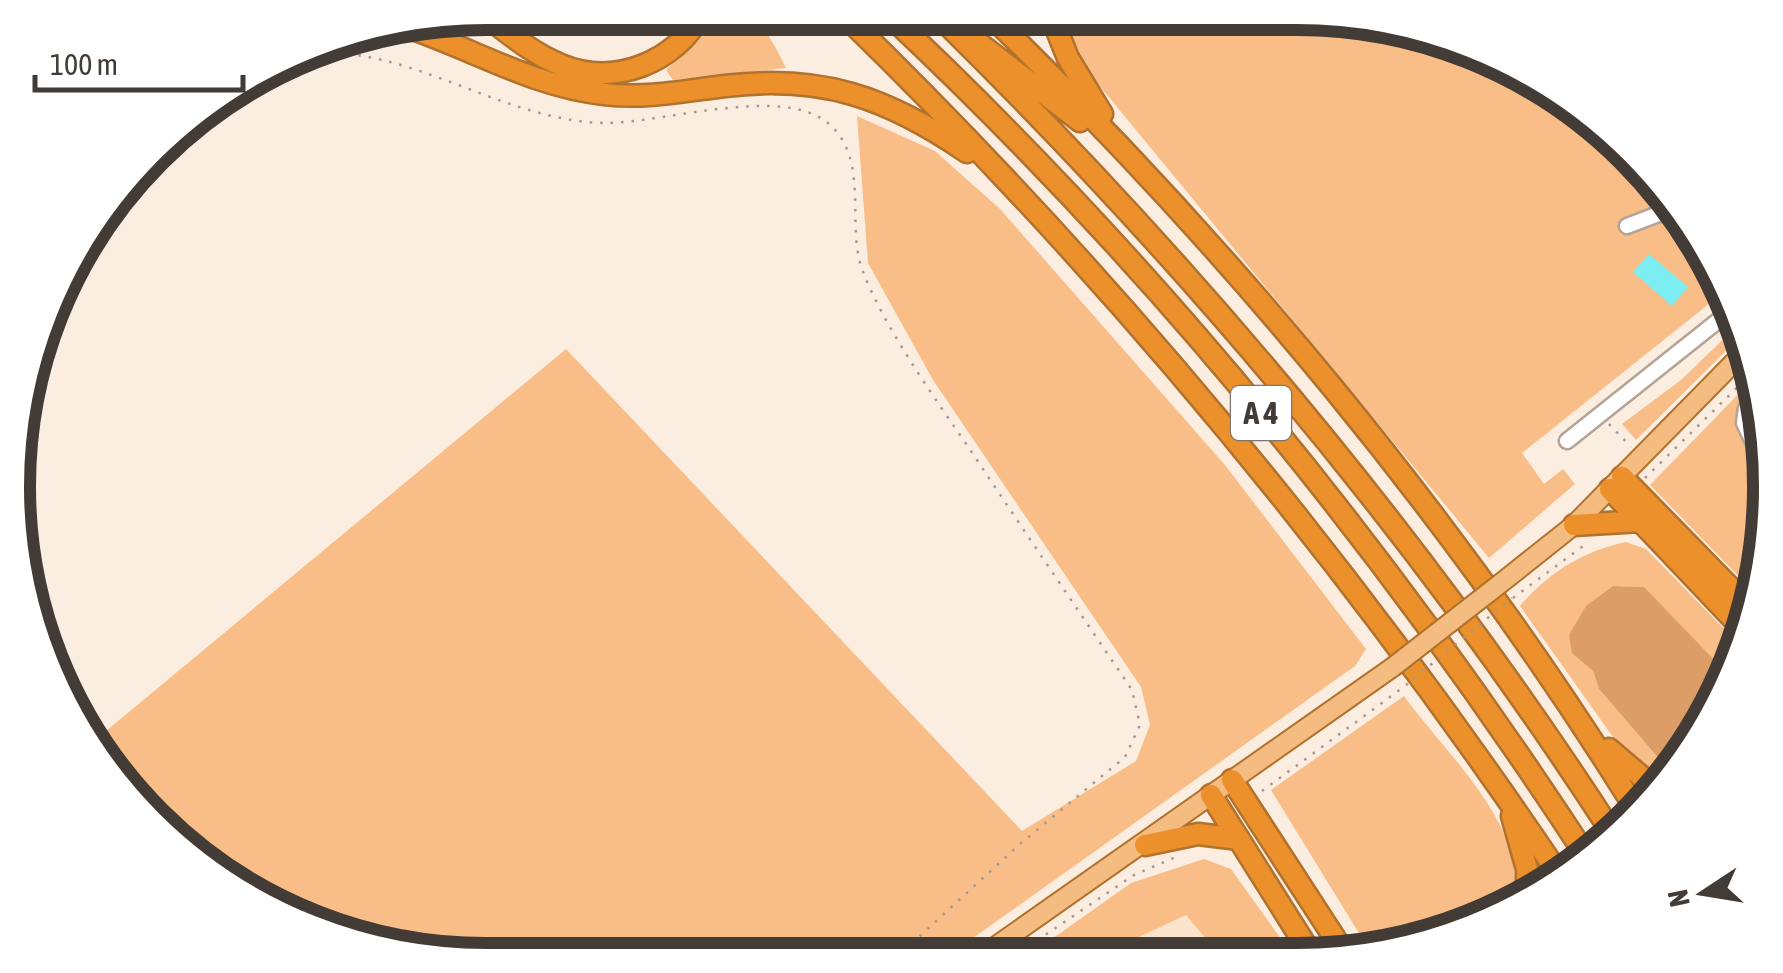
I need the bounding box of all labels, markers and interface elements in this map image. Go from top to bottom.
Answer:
scale bar [35,30,242,92]
text: 100 m [50,47,118,81]
road number: A 4 [1231,386,1291,440]
north arrow [1653,843,1753,943]
text: N [1661,887,1696,910]

